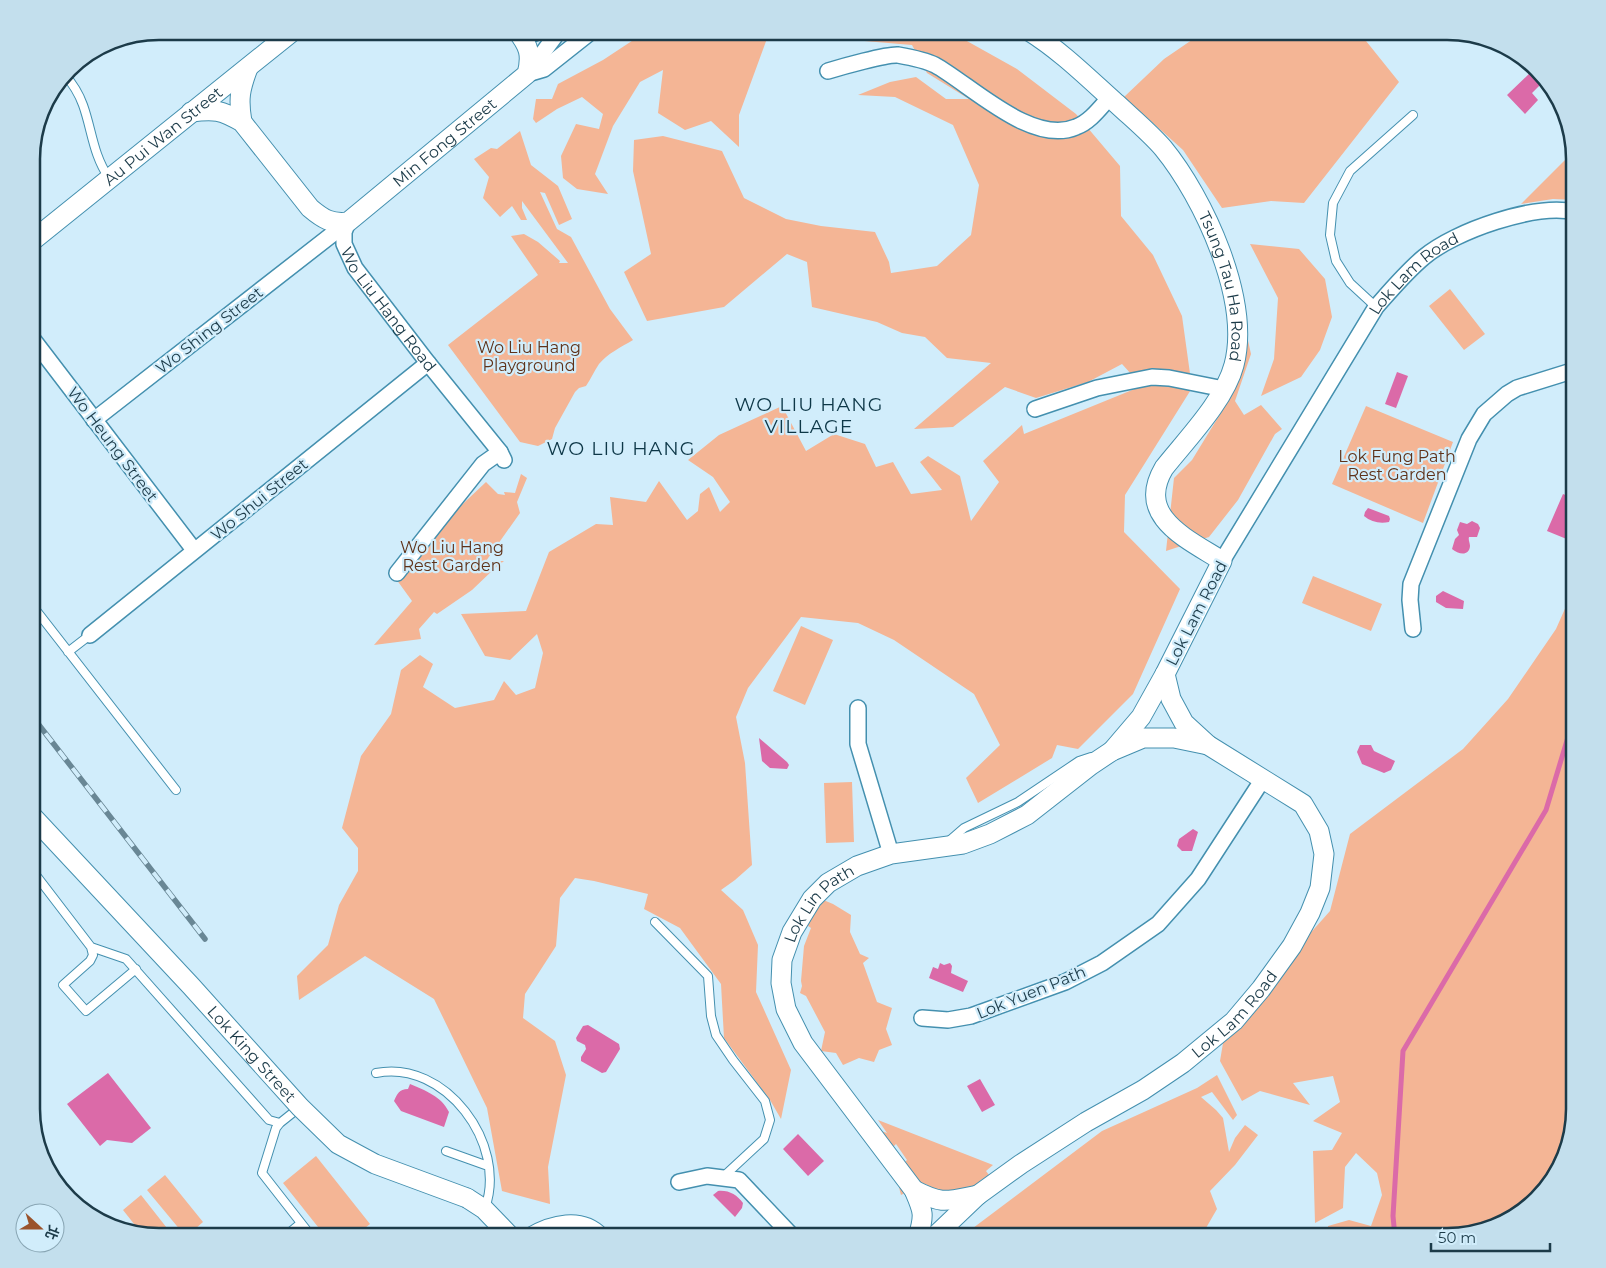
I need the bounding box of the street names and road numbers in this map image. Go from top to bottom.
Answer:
street label: Au Pui Wan Street [100,82,227,190]
street label: Min Fong Street [389,94,501,191]
street label: Tsung Tau Ha Road [1195,209,1247,363]
street label: Lok Lam Road [1365,229,1462,318]
street label: Wo Liu Hang Road [337,244,440,376]
street label: Wo Shing Street [152,282,267,378]
street label: Wo Heung Street [63,383,162,506]
street label: Wo Shui Street [207,454,312,544]
street label: Lok Lam Road [1162,558,1231,669]
street label: Lok Lin Path [780,861,858,945]
street label: Lok Yuen Path [974,962,1089,1023]
street label: Lok Lam Road [1188,967,1281,1062]
street label: Lok King Street [203,1002,300,1107]

